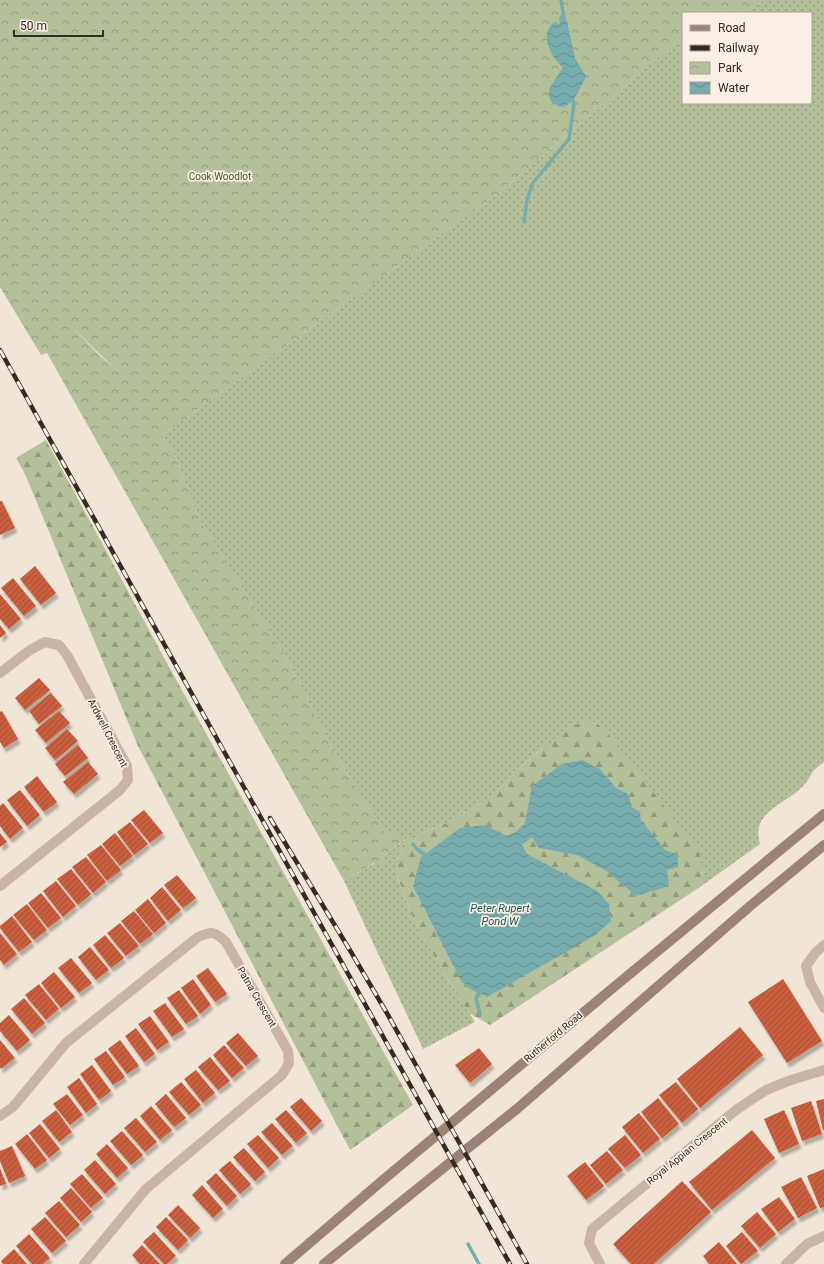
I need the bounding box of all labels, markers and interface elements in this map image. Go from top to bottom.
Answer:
scale bar [14,12,103,38]
legend [682,12,812,104]
text: 50 m [20,19,47,33]
text: Road [718,21,746,35]
text: Railway [718,41,759,55]
text: Park [718,61,743,75]
text: Water [718,81,749,95]
park label: Cook Woodlot [189,171,251,182]
street label: Ardwell Crescent [86,697,130,769]
water label: Peter Rupert Pond W [470,902,530,928]
street label: Patna Crescent [235,965,279,1029]
street label: Rutherford Road [522,1009,584,1065]
street label: Royal Appian Crescent [645,1115,729,1187]

